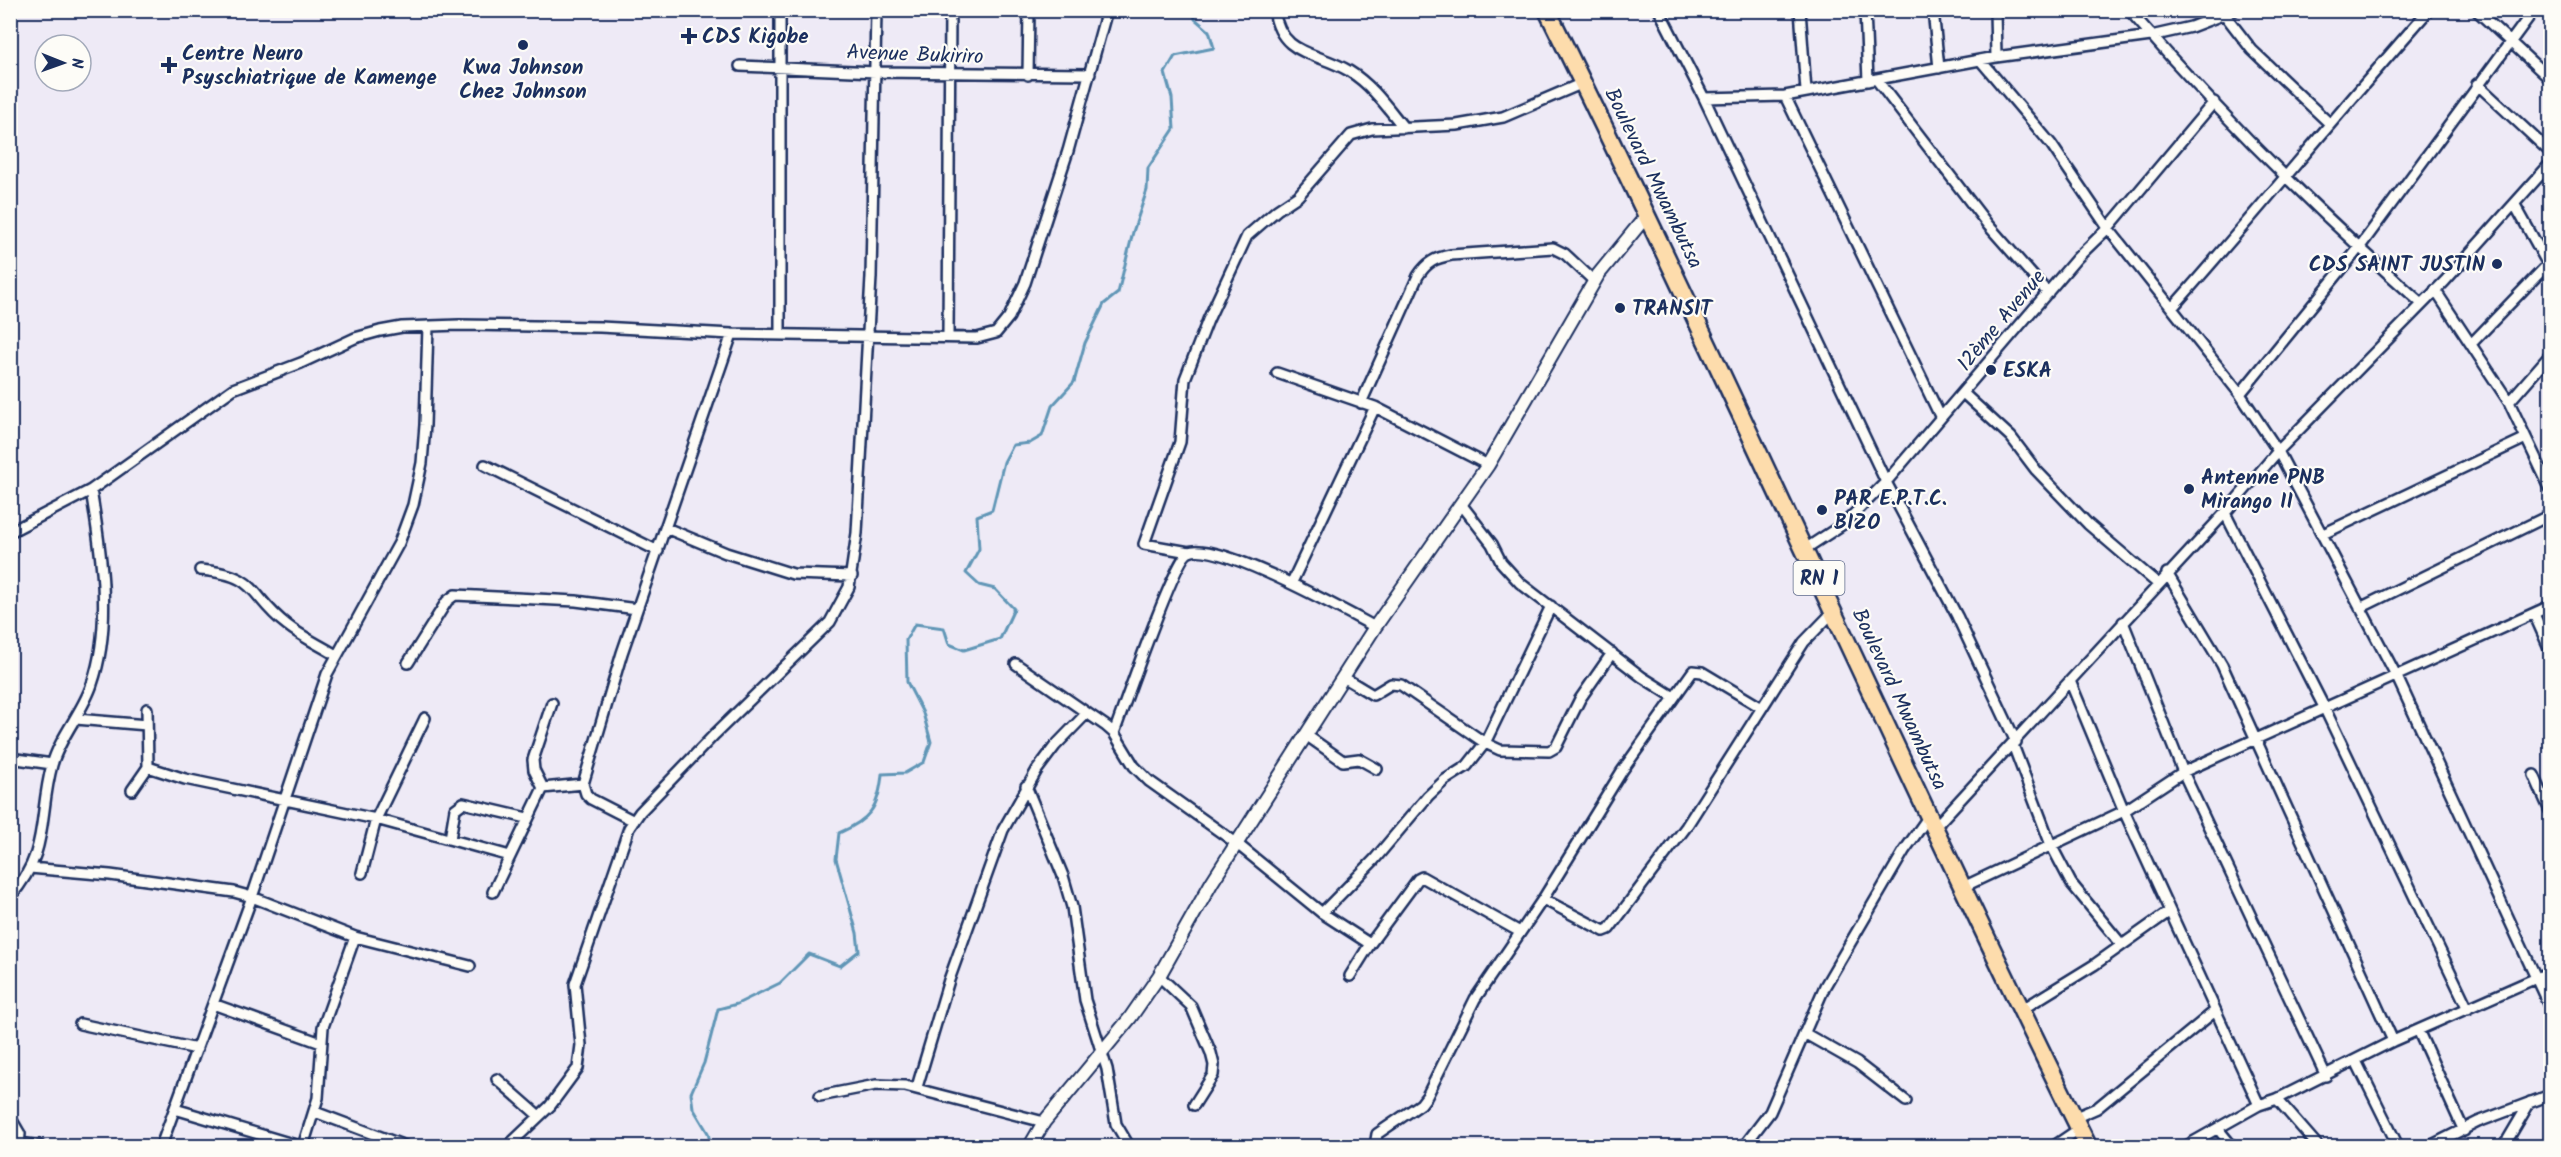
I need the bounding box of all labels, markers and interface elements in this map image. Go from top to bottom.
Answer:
place label: CDS Kigobe [702,21,809,54]
marker: CDS Kigobe [680,27,698,45]
north arrow [33,33,93,93]
street label: Avenue Bukiriro [846,37,984,74]
place label: Centre Neuro Psyschiatrique de Kamenge [182,38,437,95]
marker: Kwa Johnson Chez Johnson [516,38,530,52]
place label: Kwa Johnson Chez Johnson [459,52,587,109]
marker: Centre Neuro Psyschiatrique de Kamenge [160,56,178,74]
text: N [64,58,89,69]
street label: Boulevard Mwambutsa [1595,83,1711,275]
place label: CDS SAINT JUSTIN [2309,249,2486,282]
marker: CDS SAINT JUSTIN [2490,257,2504,271]
street label: 12ème Avenue [1950,262,2055,379]
place label: TRANSIT [1632,293,1715,326]
marker: TRANSIT [1613,301,1627,315]
place label: ESKA [2003,355,2052,388]
marker: ESKA [1984,363,1998,377]
place label: Antenne PNB Mirango II [2201,462,2325,519]
marker: Antenne PNB Mirango II [2182,482,2196,496]
place label: PAR E.P.T.C. BIZO [1834,483,1947,540]
marker: PAR E.P.T.C. BIZO [1815,503,1829,517]
road number: RN 1 [1794,561,1844,595]
street label: Boulevard Mwambutsa [1842,603,1955,796]

